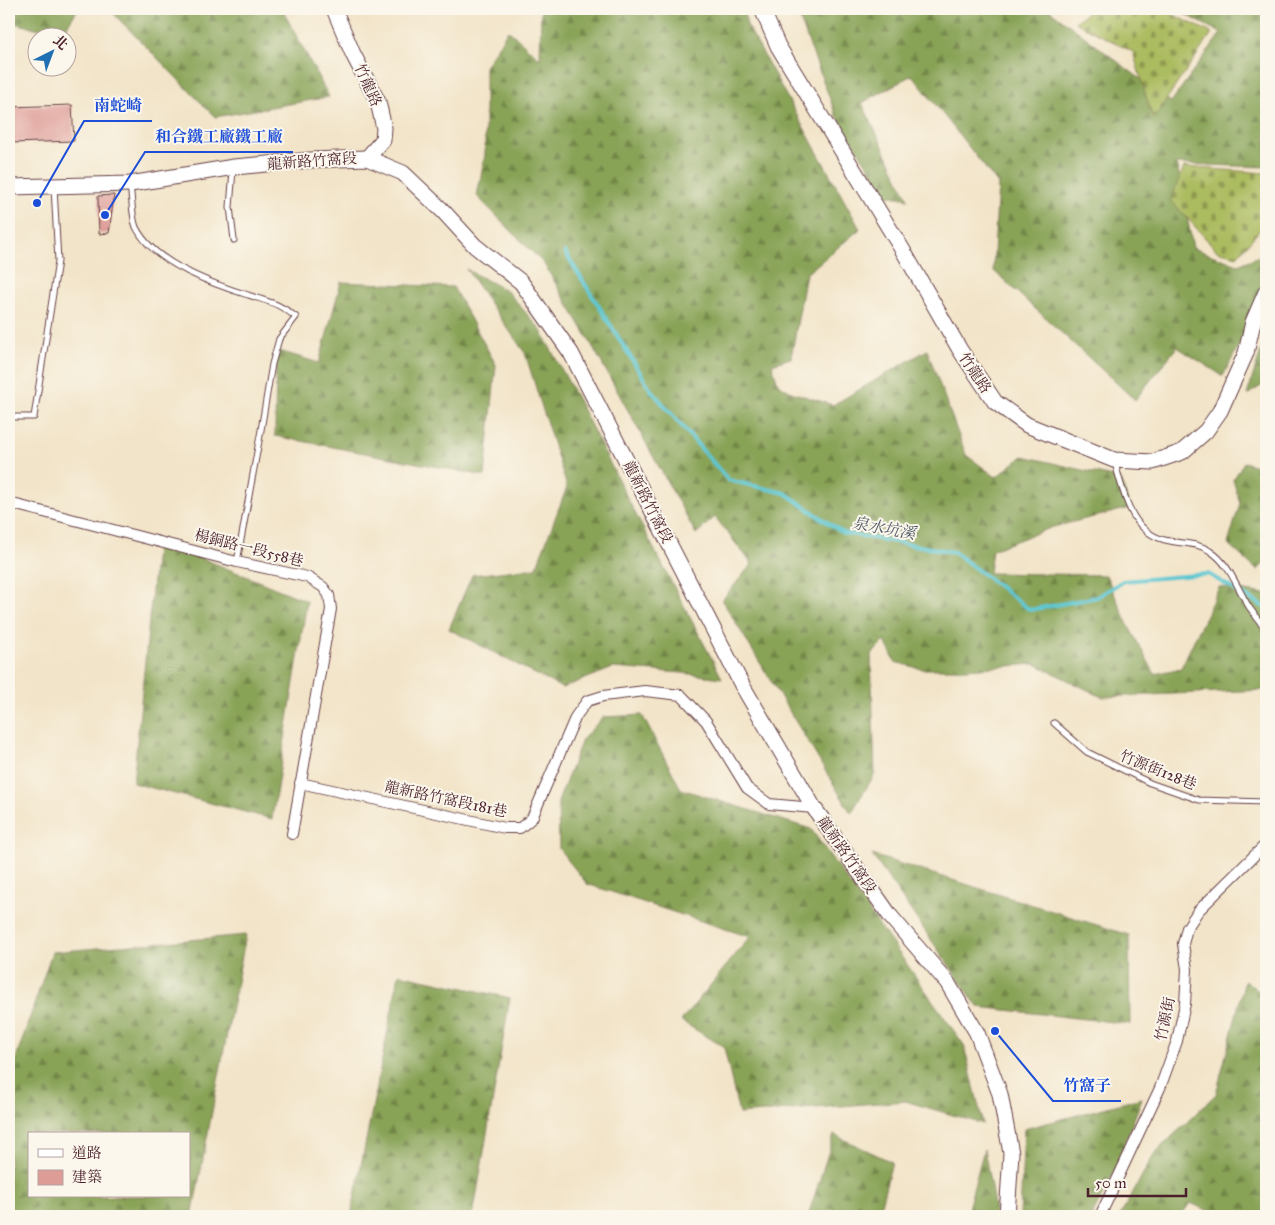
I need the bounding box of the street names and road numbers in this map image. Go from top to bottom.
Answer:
street label: 竹龍路 [351,61,385,109]
street label: 龍新路竹窩段 [266,149,358,173]
street label: 竹龍路 [955,349,995,397]
street label: 龍新路竹窩段 [620,458,676,546]
street label: 楊銅路一段558巷 [193,526,305,570]
street label: 竹源街128巷 [1117,746,1199,794]
street label: 龍新路竹窩段181巷 [383,777,509,821]
street label: 龍新路竹窩段 [814,813,880,897]
street label: 竹源街 [1152,995,1178,1043]

